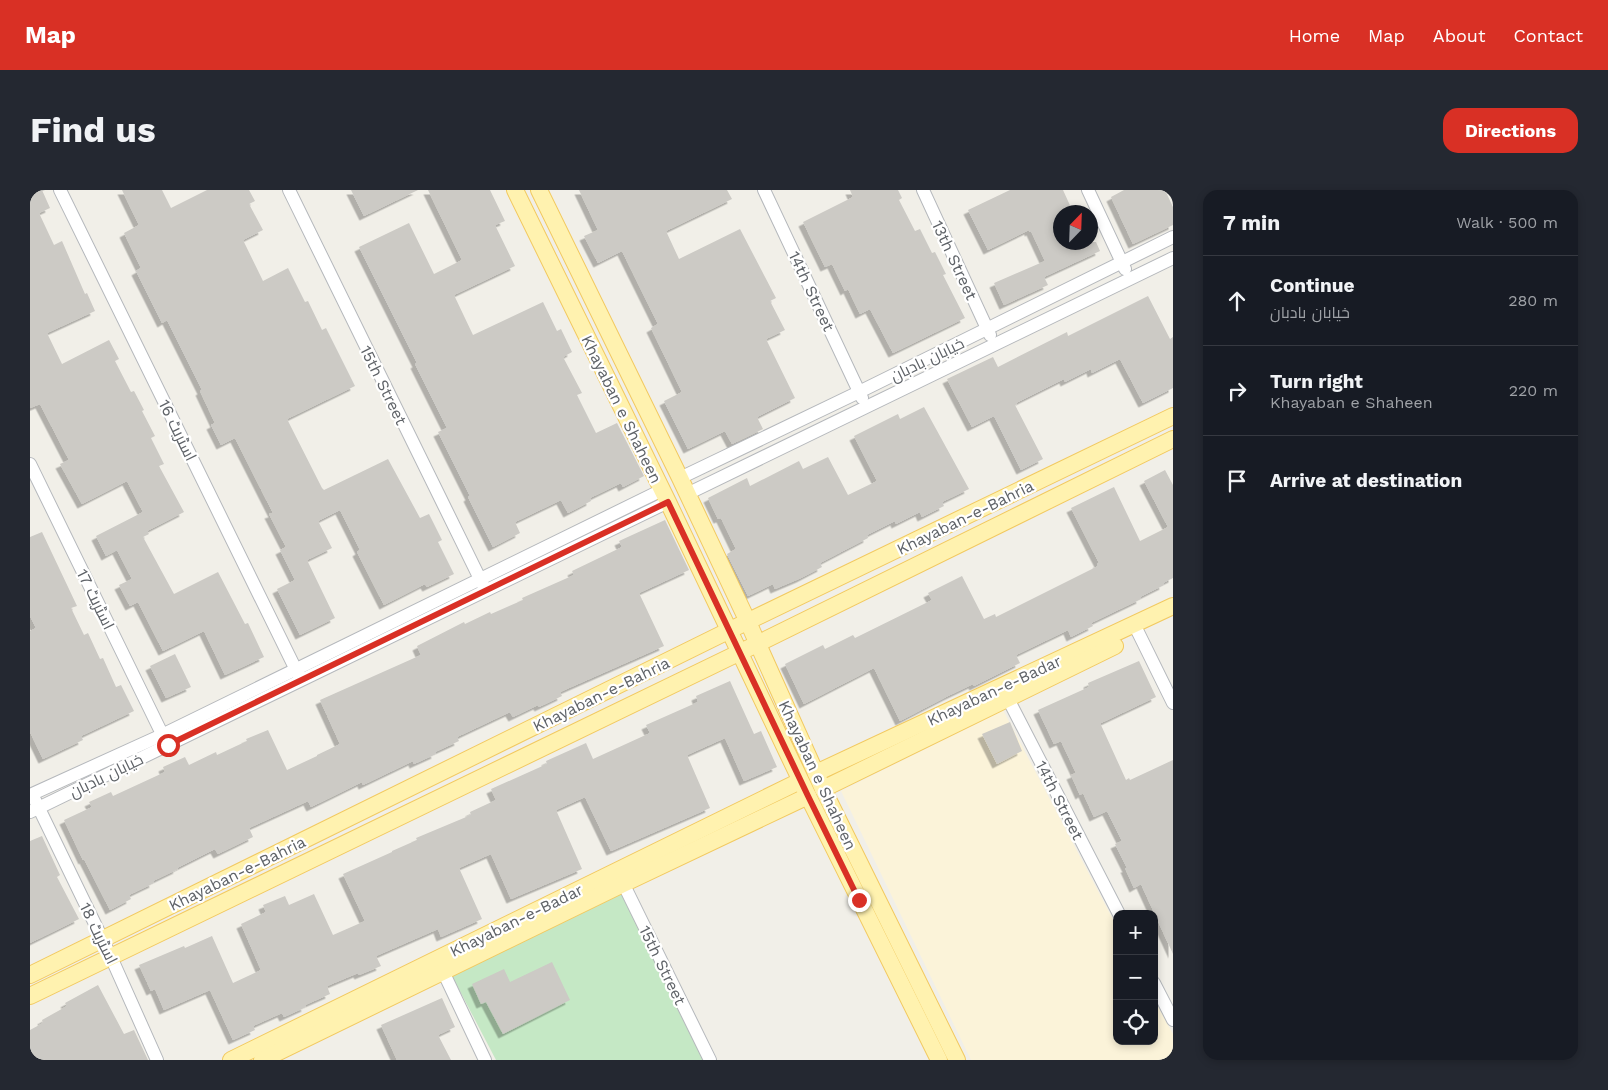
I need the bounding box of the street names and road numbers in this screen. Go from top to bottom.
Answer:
street label: 13th Street [928,217,981,303]
street label: 14th Street [785,248,839,335]
street label: Khayaban e Shaheen [577,332,666,487]
street label: خیابان بادبان [887,333,968,386]
street label: 15th Street [356,343,411,428]
street label: اسٹریٹ 16 [155,396,201,464]
street label: Khayaban-e-Bahria [894,476,1037,559]
street label: اسٹریٹ 17 [73,566,118,633]
street label: Khayaban-e-Badar [924,651,1065,730]
street label: Khayaban-e-Bahria [530,653,673,736]
street label: Khayaban e Shaheen [775,697,861,853]
street label: خیابان بادبان [66,749,147,802]
street label: 14th Street [1032,757,1088,843]
street label: Khayaban-e-Bahria [166,832,309,915]
street label: Khayaban-e-Badar [447,880,586,961]
street label: اسٹریٹ 18 [76,899,122,967]
street label: 15th Street [635,923,690,1008]

